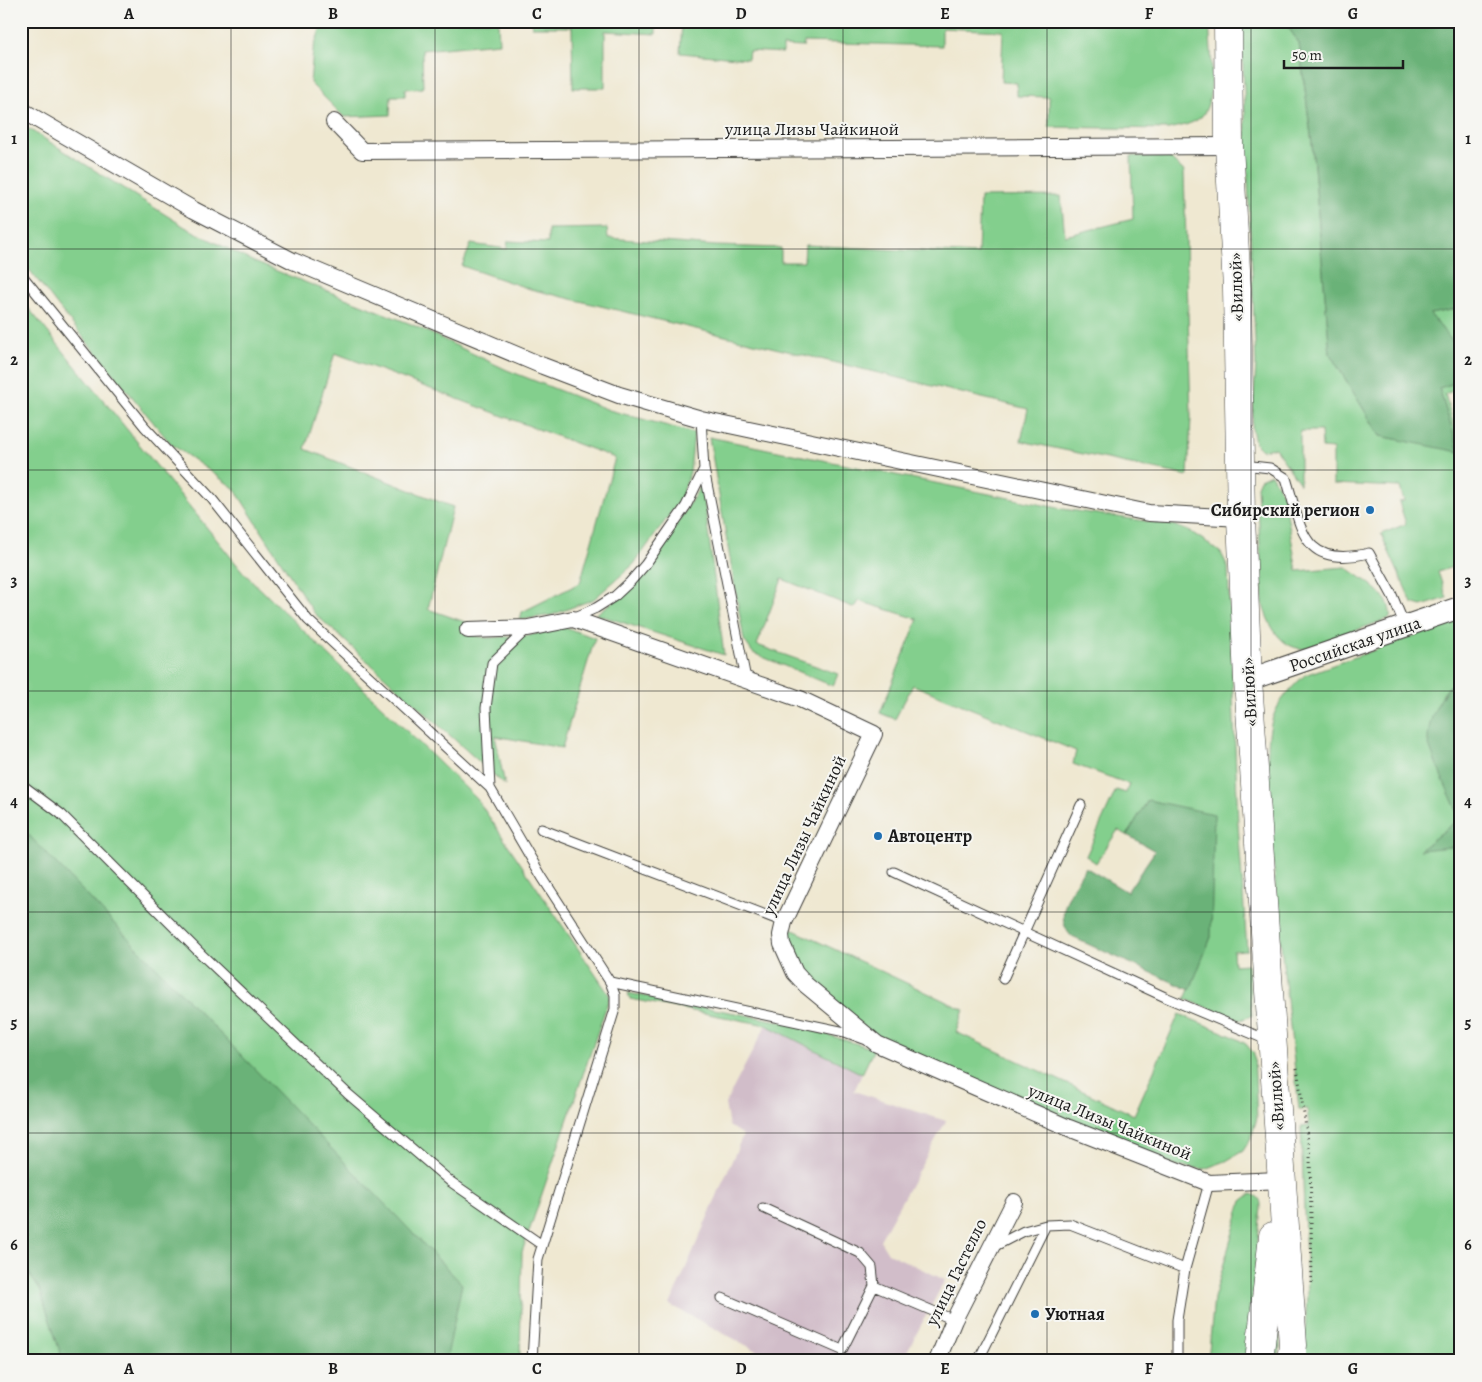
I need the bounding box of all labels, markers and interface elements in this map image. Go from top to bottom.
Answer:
text: A [123,3,135,25]
text: B [328,3,338,25]
text: C [532,3,542,25]
text: D [735,3,747,25]
text: E [940,3,950,25]
text: F [1145,3,1154,25]
text: G [1348,3,1358,25]
scale bar [1284,38,1403,70]
text: 50 m [1292,45,1322,65]
street label: улица Лизы Чайкиной [724,117,899,141]
text: 1 [11,128,17,150]
text: 1 [1465,128,1471,150]
street label: «Вилюй» [1223,252,1249,322]
text: 2 [10,349,18,371]
text: 2 [1464,349,1472,371]
place label: Сибирский регион [1211,498,1360,522]
marker: Сибирский регион [1364,504,1376,516]
text: 3 [11,570,18,592]
text: 3 [1465,570,1472,592]
street label: Российская улица [1286,610,1425,678]
street label: «Вилюй» [1235,657,1263,727]
street label: улица Лизы Чайкиной [756,751,852,920]
text: 4 [10,791,18,813]
text: 4 [1464,791,1472,813]
place label: Автоцентр [887,824,973,848]
marker: Автоцентр [872,830,884,842]
text: 5 [11,1012,18,1034]
text: 5 [1465,1012,1472,1034]
street label: «Вилюй» [1262,1060,1290,1131]
street label: улица Лизы Чайкиной [1024,1078,1195,1166]
street label: улица Гастелло [919,1214,992,1331]
text: 6 [10,1234,18,1256]
text: 6 [1464,1234,1472,1256]
place label: Уютная [1045,1302,1105,1326]
marker: Уютная [1029,1308,1041,1320]
text: A [123,1358,135,1380]
text: B [328,1358,338,1380]
text: C [532,1358,542,1380]
text: D [735,1358,747,1380]
text: E [940,1358,950,1380]
text: F [1145,1358,1154,1380]
text: G [1348,1358,1358,1380]

